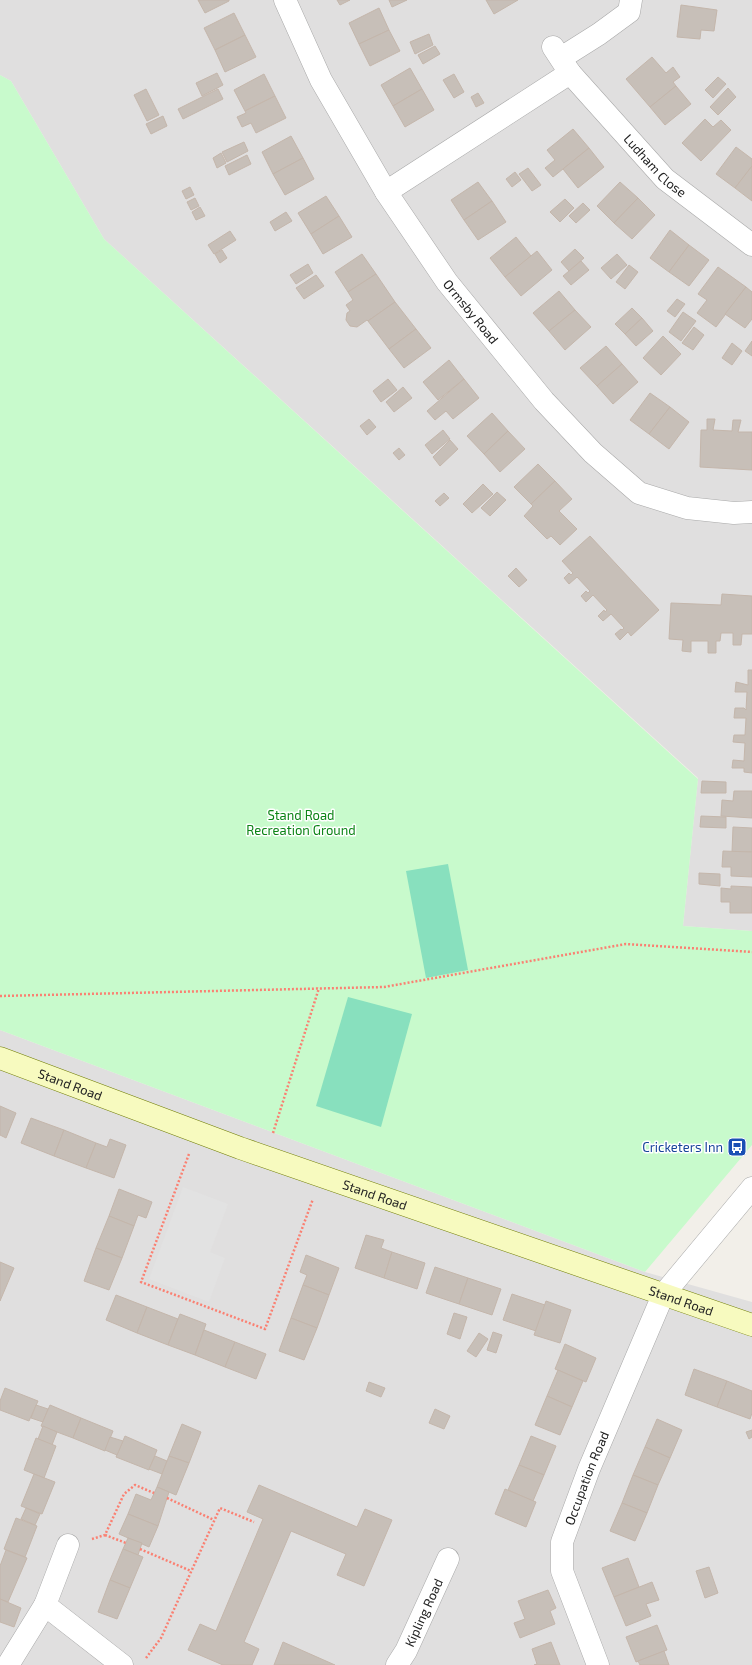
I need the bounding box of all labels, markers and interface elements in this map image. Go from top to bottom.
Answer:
street label: Ludham Close [620,131,690,201]
street label: Ormsby Road [440,276,502,347]
park label: Stand Road Recreation Ground [246,807,356,838]
street label: Stand Road [36,1065,104,1104]
bus stop icon: Cricketers Inn [726,1136,748,1158]
place label: Cricketers Inn [642,1139,723,1155]
street label: Stand Road [340,1176,409,1213]
street label: Stand Road [647,1282,715,1319]
street label: Occupation Road [561,1429,612,1527]
street label: Kipling Road [401,1576,446,1649]

